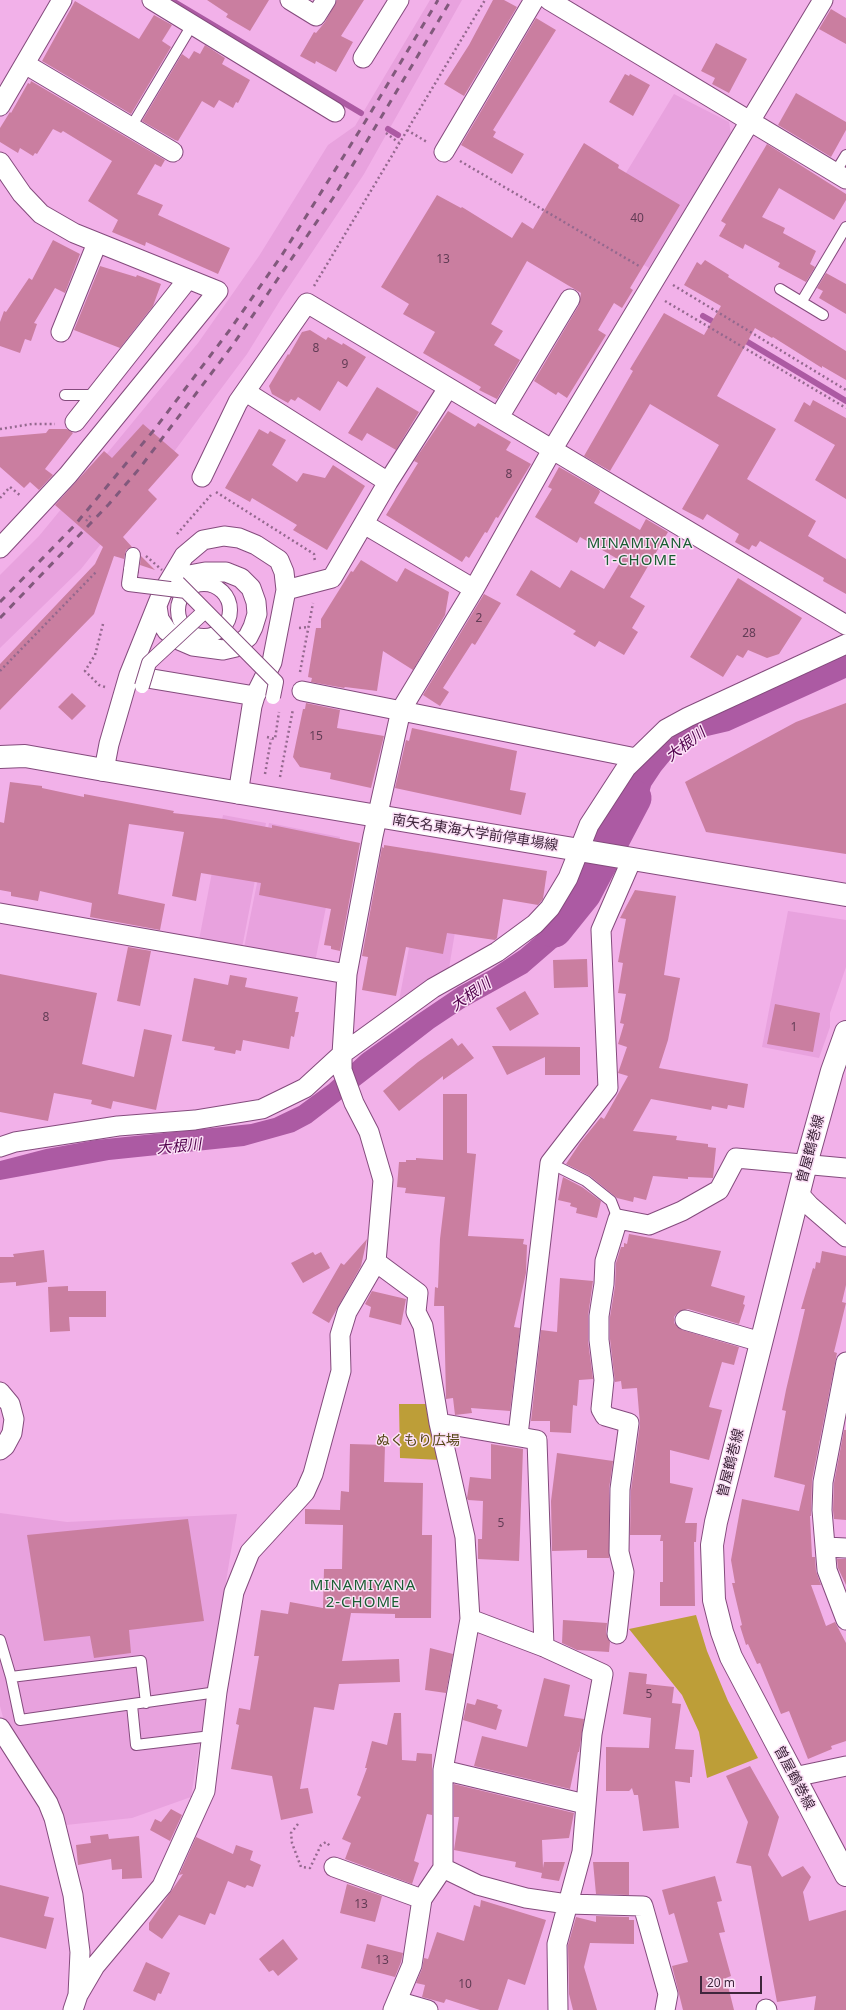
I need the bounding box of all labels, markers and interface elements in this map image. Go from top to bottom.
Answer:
house number: 40 [630,212,644,226]
house number: 13 [436,253,450,267]
house number: 8 [313,342,319,356]
house number: 9 [342,358,348,372]
house number: 8 [506,468,512,482]
district label: MINAMIYANA 1-CHOME [587,535,693,570]
house number: 2 [476,612,482,626]
house number: 28 [742,627,756,641]
water label: 大根川 [663,724,709,766]
house number: 15 [309,730,323,744]
street label: 南矢名東海大学前停車場線 [391,812,559,854]
water label: 大根川 [447,975,495,1015]
house number: 8 [43,1011,49,1025]
house number: 1 [791,1021,797,1035]
street label: 曽屋鶴巻線 [794,1113,828,1185]
water label: 大根川 [156,1136,202,1158]
street label: 曽屋鶴巻線 [714,1427,748,1499]
park label: ぬくもり広場 [376,1433,460,1449]
house number: 5 [498,1517,504,1531]
district label: MINAMIYANA 2-CHOME [310,1577,416,1612]
house number: 5 [646,1688,652,1702]
street label: 曽屋鶴巻線 [770,1743,818,1813]
house number: 13 [354,1898,368,1912]
house number: 13 [375,1954,389,1968]
scale bar [702,1968,764,1994]
text: 20 m [707,1974,735,1991]
house number: 10 [458,1978,472,1992]

